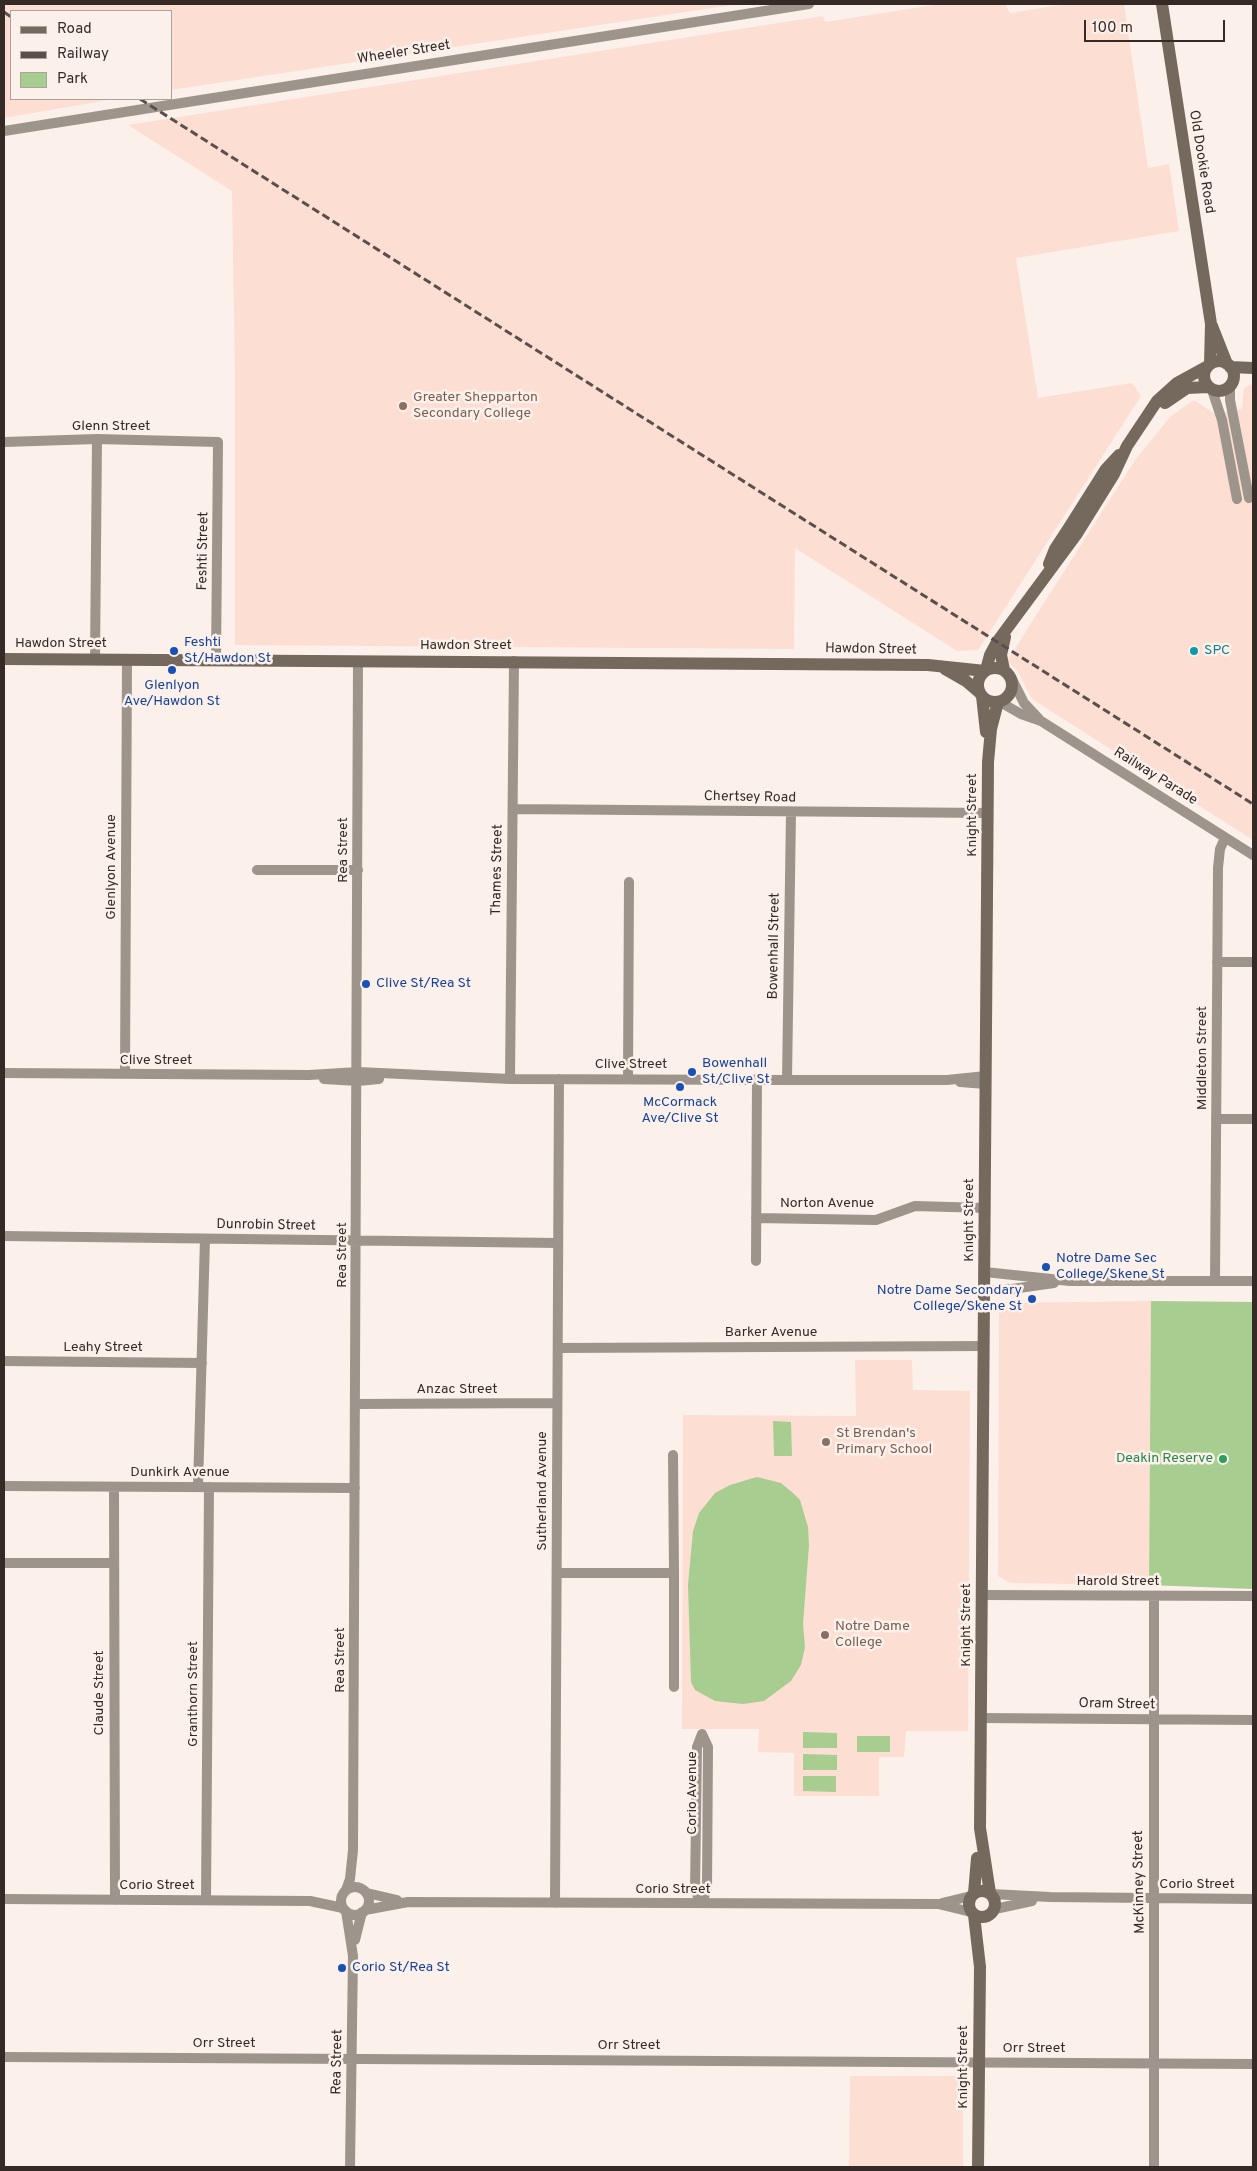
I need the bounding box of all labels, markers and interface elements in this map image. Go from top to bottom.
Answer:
legend [10,10,172,100]
scale bar [1087,10,1228,42]
text: 100 m [1092,19,1133,38]
text: Road [57,20,92,39]
street label: Wheeler Street [356,37,452,69]
text: Railway [57,45,109,64]
text: Park [57,70,88,89]
street label: Old Dookie Road [1185,109,1217,215]
place label: Greater Shepparton Secondary College [413,390,538,422]
marker: Greater Shepparton Secondary College [397,400,409,412]
street label: Glenn Street [72,419,150,435]
street label: Feshti Street [195,511,213,591]
place label: Feshti St/Hawdon St [184,635,271,668]
street label: Hawdon Street [15,636,107,652]
street label: Hawdon Street [420,638,512,654]
street label: Hawdon Street [825,641,917,659]
place label: SPC [1204,643,1230,659]
marker: Feshti St/Hawdon St [168,645,180,657]
marker: SPC [1188,645,1200,657]
marker: Glenlyon Ave/Hawdon St [166,664,178,676]
place label: Glenlyon Ave/Hawdon St [124,678,220,710]
street label: Railway Parade [1110,744,1200,810]
street label: Knight Street [965,773,981,857]
street label: Chertsey Road [704,789,796,807]
street label: Glenlyon Avenue [104,814,120,920]
street label: Rea Street [336,817,352,883]
street label: Thames Street [489,824,507,916]
street label: Bowenhall Street [766,892,784,1000]
place label: Clive St/Rea St [376,976,471,992]
marker: Clive St/Rea St [360,978,372,990]
street label: Middleton Street [1195,1006,1211,1110]
street label: Clive Street [120,1053,192,1069]
place label: Bowenhall St/Clive St [702,1056,770,1088]
street label: Clive Street [595,1057,667,1073]
marker: Bowenhall St/Clive St [686,1066,698,1078]
marker: McCormack Ave/Clive St [674,1081,686,1093]
place label: McCormack Ave/Clive St [641,1095,719,1128]
street label: Knight Street [962,1178,978,1262]
street label: Norton Avenue [780,1196,874,1212]
street label: Dunrobin Street [216,1217,316,1235]
street label: Rea Street [335,1222,351,1288]
place label: Notre Dame Sec College/Skene St [1056,1251,1165,1284]
marker: Notre Dame Sec College/Skene St [1040,1261,1052,1273]
place label: Notre Dame Secondary College/Skene St [877,1283,1022,1315]
marker: Notre Dame Secondary College/Skene St [1026,1293,1038,1305]
street label: Barker Avenue [725,1325,817,1341]
street label: Leahy Street [63,1340,143,1356]
street label: Anzac Street [417,1382,497,1398]
place label: St Brendan's Primary School [836,1426,932,1458]
street label: Sutherland Avenue [535,1431,551,1551]
marker: St Brendan's Primary School [820,1436,832,1448]
place label: Deakin Reserve [1116,1451,1213,1467]
marker: Deakin Reserve [1217,1453,1229,1465]
street label: Dunkirk Avenue [130,1465,230,1481]
street label: Harold Street [1076,1574,1160,1590]
street label: Knight Street [959,1583,975,1667]
place label: Notre Dame College [835,1619,910,1651]
street label: Rea Street [333,1627,349,1693]
marker: Notre Dame College [819,1629,831,1641]
street label: Granthorn Street [186,1641,202,1747]
street label: Claude Street [92,1650,108,1736]
street label: Oram Street [1079,1696,1155,1714]
street label: Corio Avenue [685,1751,701,1835]
street label: McKinney Street [1131,1830,1149,1934]
street label: Corio Street [1159,1877,1235,1893]
street label: Corio Street [119,1878,195,1894]
street label: Corio Street [635,1882,711,1898]
place label: Corio St/Rea St [352,1960,450,1976]
marker: Corio St/Rea St [336,1962,348,1974]
street label: Knight Street [956,2025,972,2109]
street label: Rea Street [329,2029,347,2095]
street label: Orr Street [193,2036,255,2052]
street label: Orr Street [598,2038,660,2054]
street label: Orr Street [1003,2041,1065,2057]

